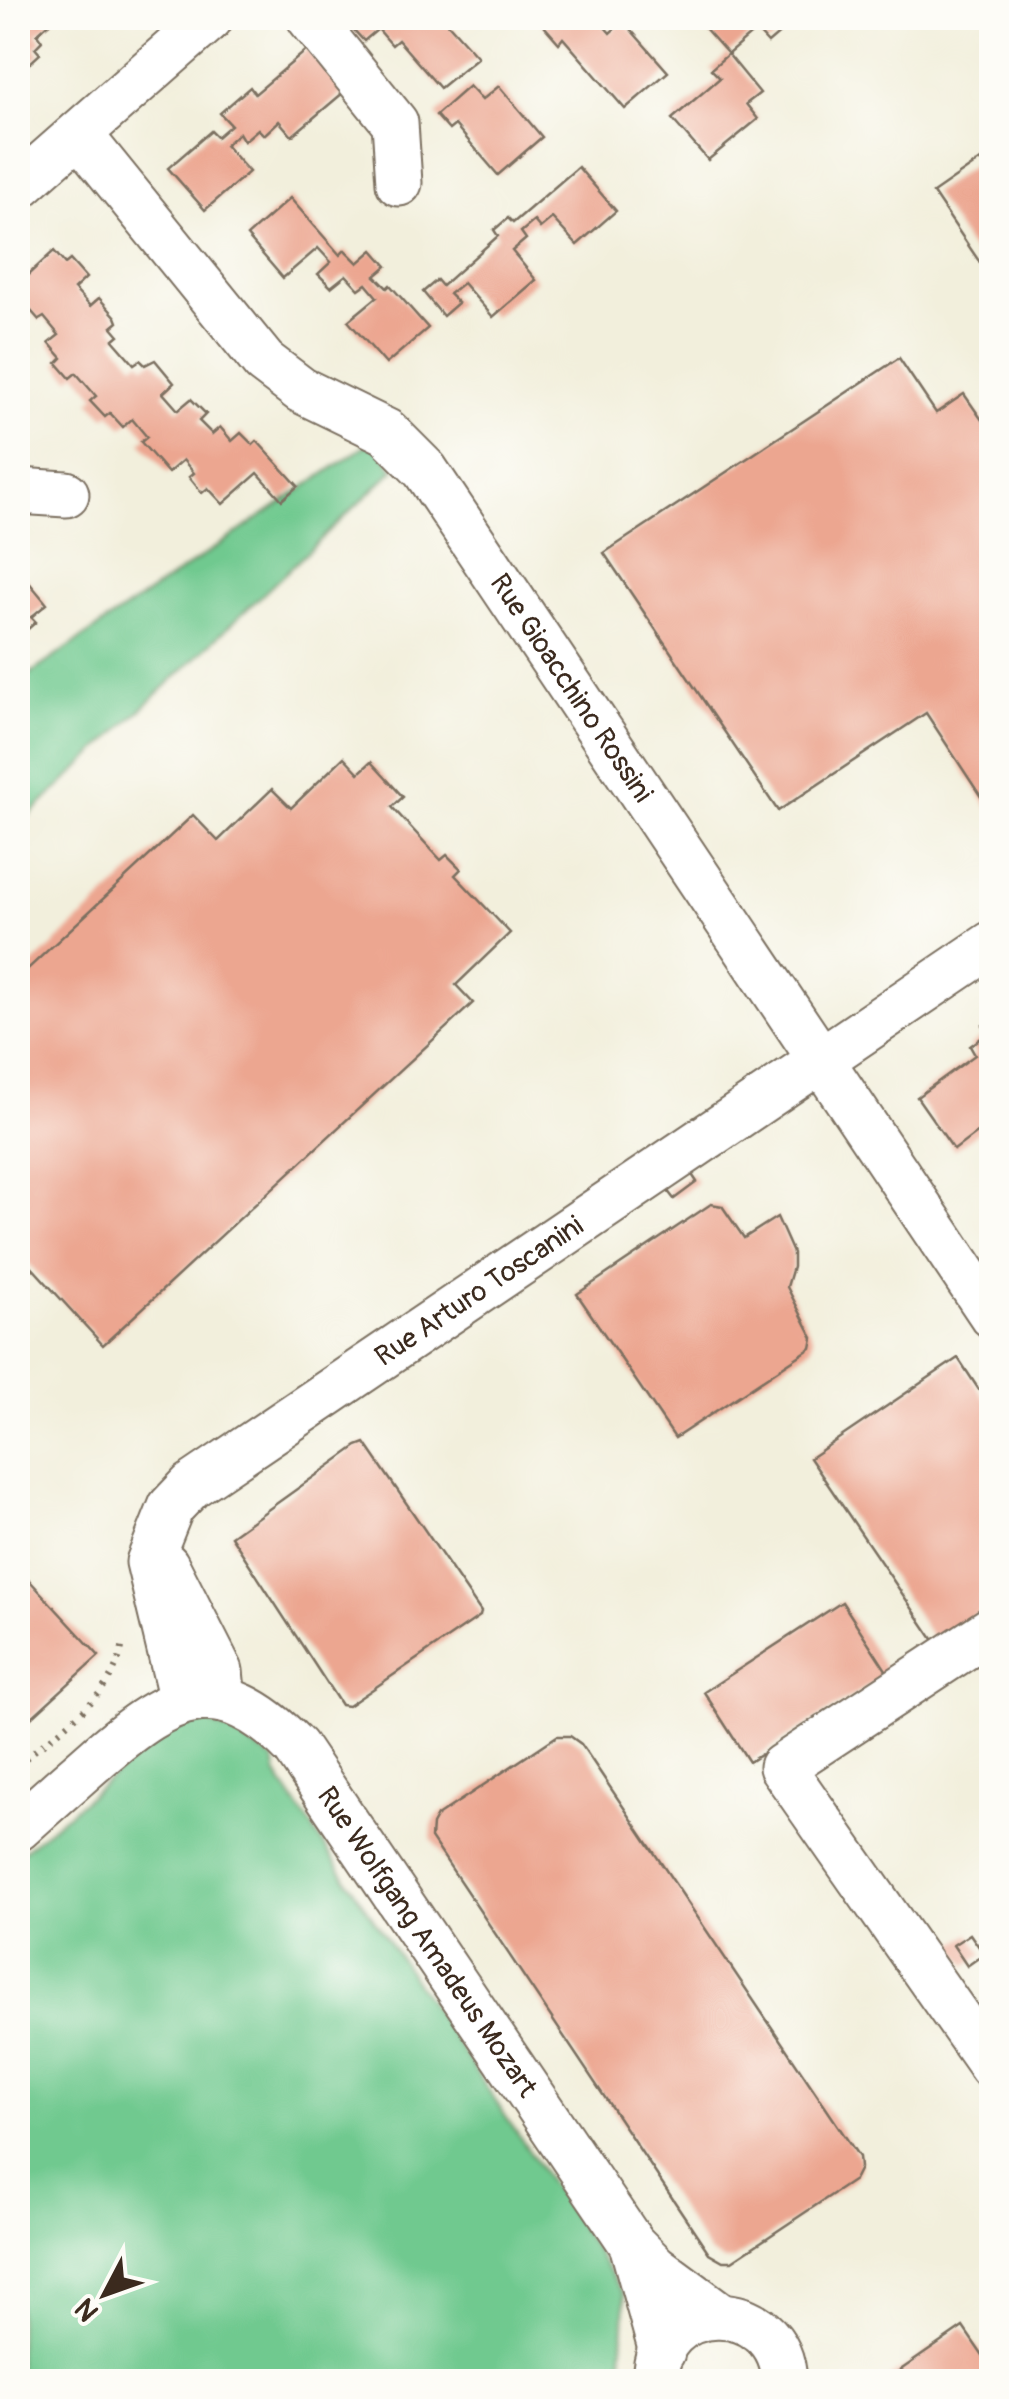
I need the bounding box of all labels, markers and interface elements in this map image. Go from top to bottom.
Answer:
street label: Rue Gioacchino Rossini [482,567,660,809]
street label: Rue Arturo Toscanini [368,1208,590,1374]
street label: Rue Wolfgang Amadeus Mozart [309,1780,545,2105]
north arrow [55,2244,155,2344]
text: N [68,2291,107,2328]

